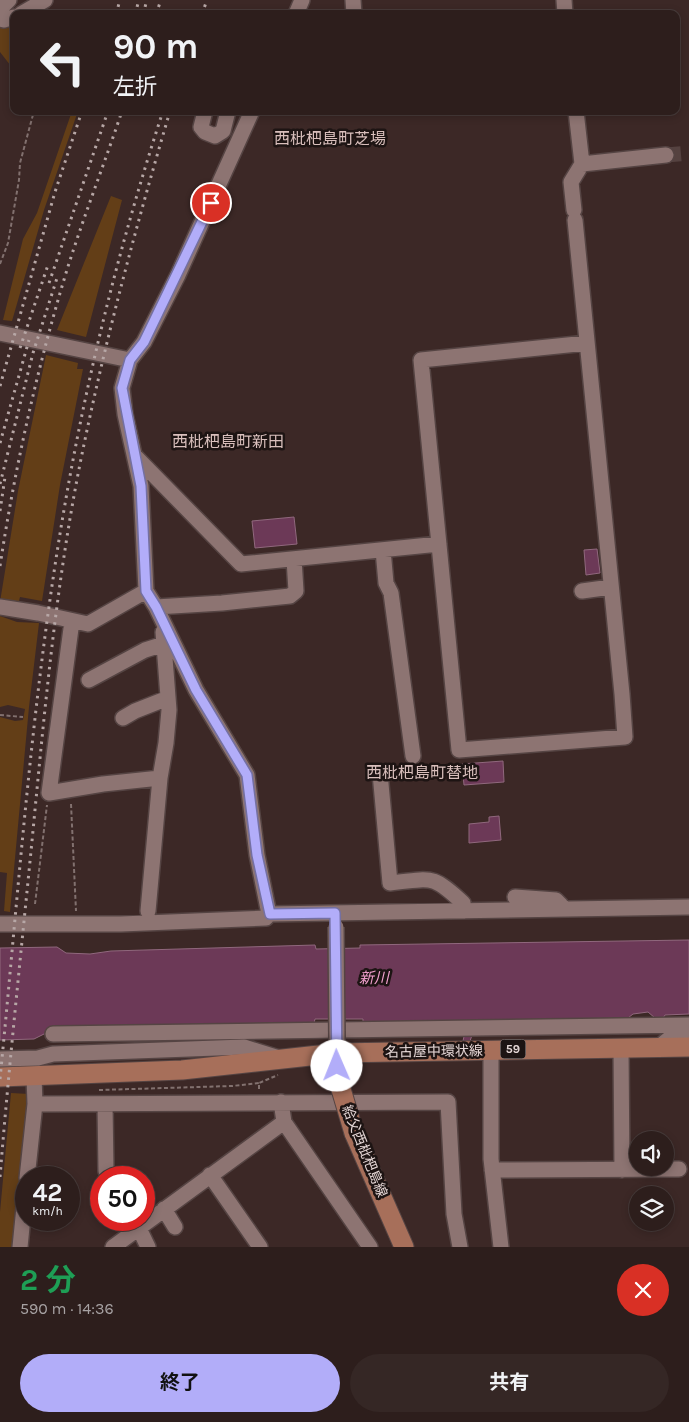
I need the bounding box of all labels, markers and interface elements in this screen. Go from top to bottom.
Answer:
text: 90 m [113,26,199,67]
icon: left [30,30,95,95]
text: 左折 [113,74,157,100]
district label: 西枇杷島町芝場 [274,129,386,148]
pin [190,182,232,224]
icon: arrive [197,189,225,217]
district label: 西枇杷島町新田 [172,432,284,451]
district label: 西枇杷島町替地 [366,763,478,782]
water label: 新川 [359,969,391,987]
position arrow [310,1039,362,1091]
road number: 59 [500,1040,526,1058]
street label: 名古屋中環状線 [385,1042,483,1061]
street label: 給父西枇杷島線 [338,1103,391,1200]
map controls [629,1131,674,1231]
button: sound [629,1131,674,1176]
speed limit sign: 50 [90,1166,155,1231]
text: 42 [32,1178,63,1207]
button: layers [629,1186,674,1231]
text: km/h [32,1204,63,1218]
text: 2 分 [20,1262,76,1298]
button: close [617,1264,669,1316]
text: 590 m · 14:36 [20,1299,114,1318]
button: 終了 [20,1354,340,1412]
button: 共有 [350,1354,669,1412]

